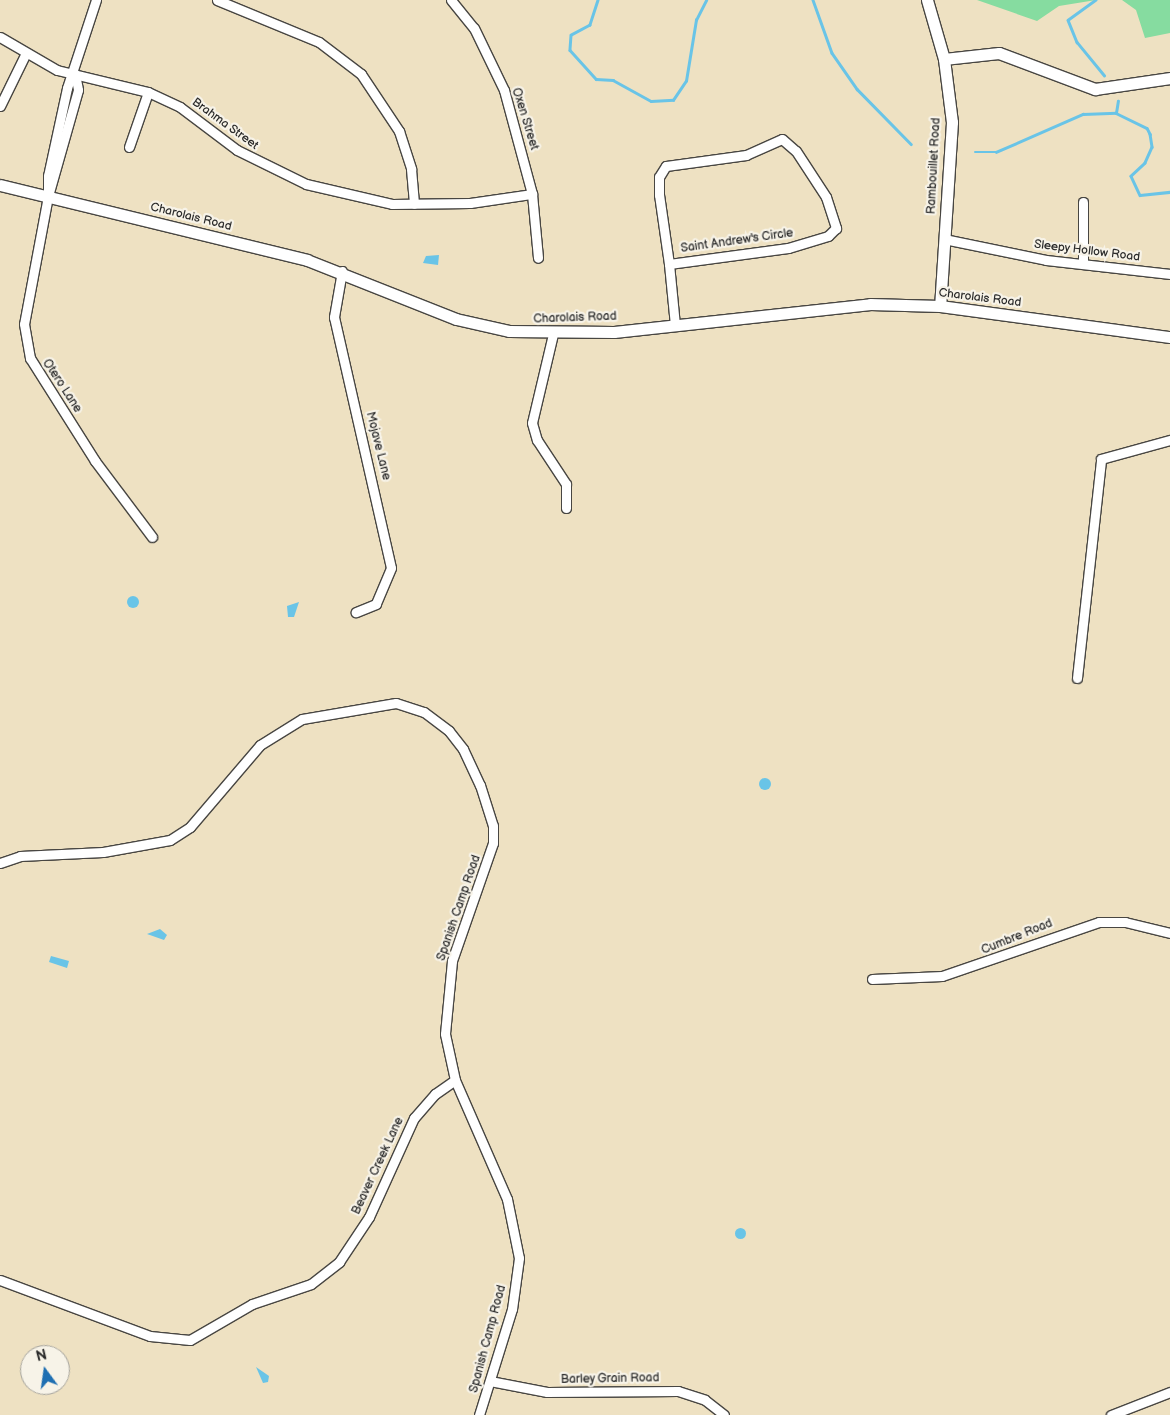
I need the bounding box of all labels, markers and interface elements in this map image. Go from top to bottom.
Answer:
street label: Oxen Street [509,86,541,152]
street label: Brahma Street [189,95,261,153]
street label: Rambouillet Road [924,117,944,215]
street label: Charolais Road [149,200,233,234]
street label: Saint Andrew's Circle [680,226,794,256]
street label: Sleepy Hollow Road [1033,237,1141,265]
street label: Charolais Road [938,286,1022,310]
street label: Charolais Road [533,309,617,327]
street label: Otero Lane [39,357,85,415]
street label: Mojave Lane [363,410,393,482]
street label: Spanish Camp Road [434,853,484,963]
street label: Cumbre Road [979,916,1055,958]
street label: Beaver Creek Lane [349,1115,407,1217]
street label: Spanish Camp Road [467,1284,509,1394]
north arrow [20,1345,70,1395]
text: N [34,1346,49,1365]
street label: Barley Grain Road [560,1371,660,1387]

